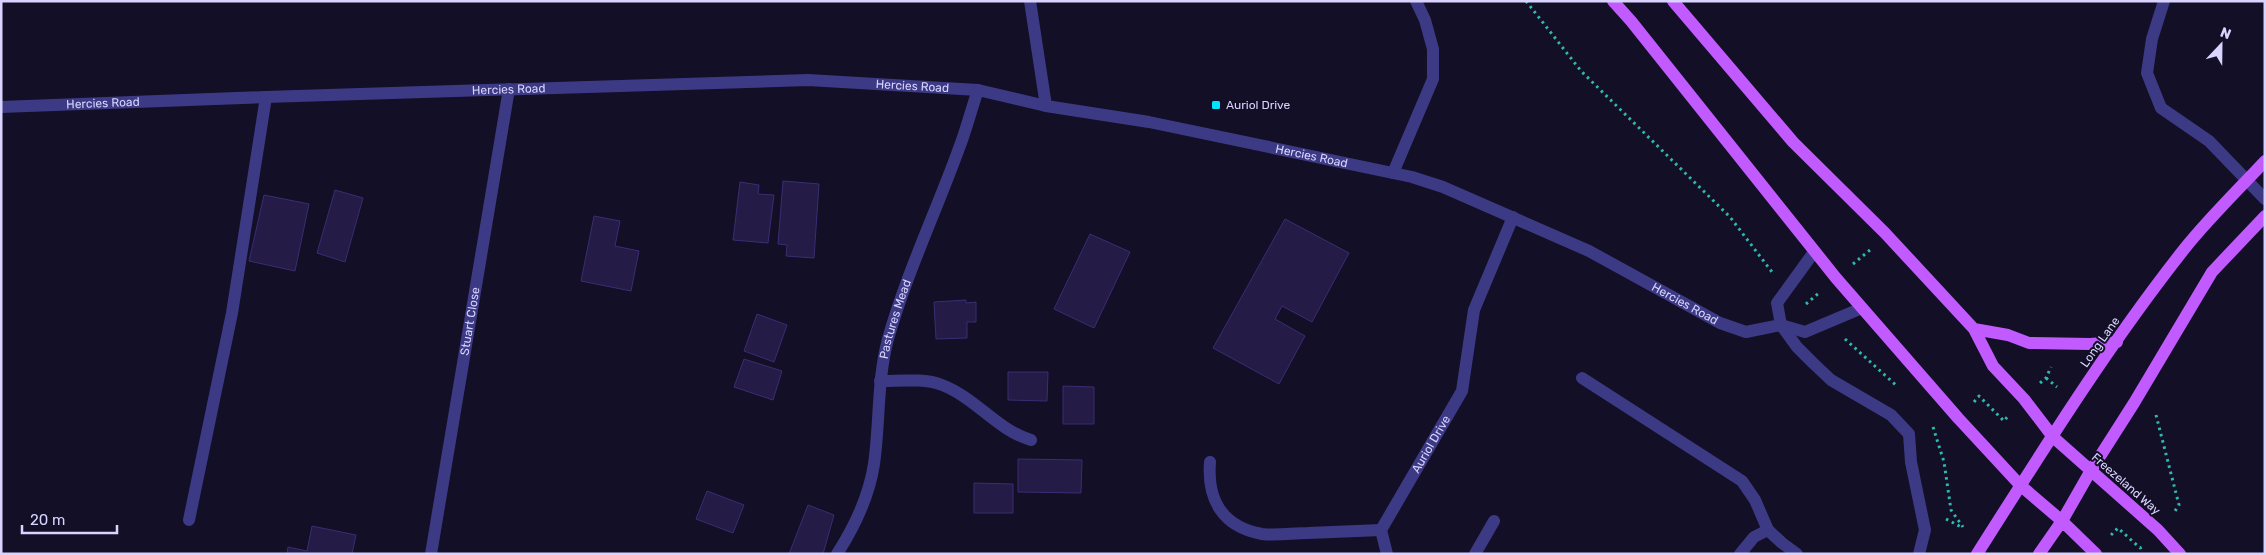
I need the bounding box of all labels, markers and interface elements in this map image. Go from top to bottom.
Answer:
north arrow [2196,20,2246,70]
text: N [2218,24,2234,43]
street label: Hercies Road [875,77,949,95]
street label: Hercies Road [472,81,546,98]
street label: Hercies Road [66,95,140,112]
place label: Auriol Drive [1226,98,1291,112]
marker: Auriol Drive [1210,99,1222,111]
street label: Hercies Road [1274,142,1349,170]
street label: Pastures Mead [877,277,914,360]
street label: Hercies Road [1649,280,1721,328]
street label: Stuart Close [457,286,483,356]
street label: Long Lane [2078,314,2123,370]
street label: Auriol Drive [1409,413,1453,476]
street label: Freezeland Way [2089,450,2164,518]
scale bar [22,502,118,534]
text: 20 m [30,511,65,529]

